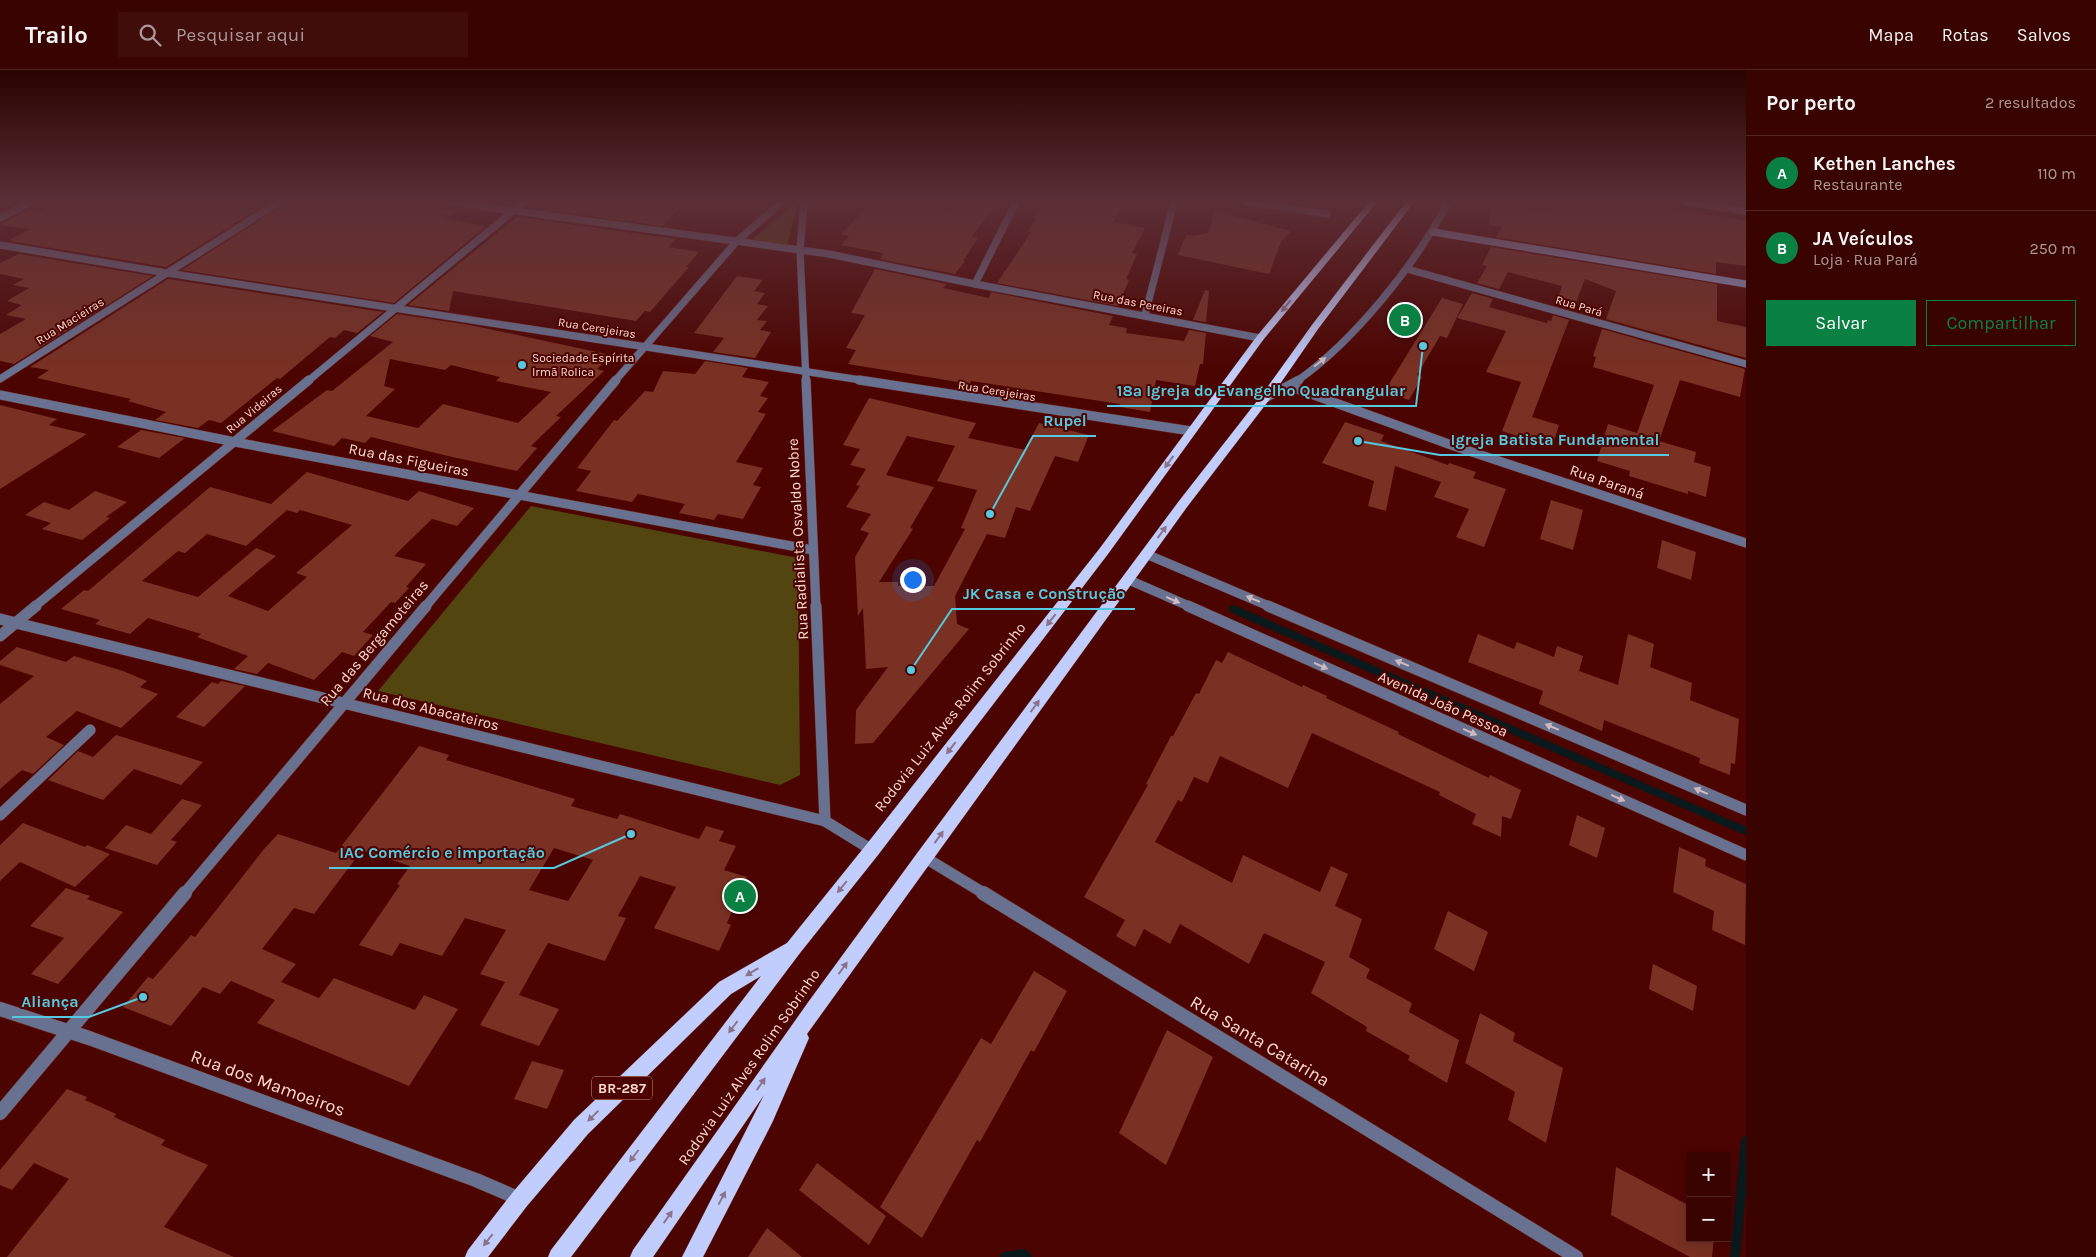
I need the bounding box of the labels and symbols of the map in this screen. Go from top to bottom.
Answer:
street label: Rua das Pereiras [1092,287,1184,319]
street label: Rua Pará [1554,293,1604,319]
street label: Rua Macieiras [33,295,107,347]
one-way arrow [1280,299,1291,312]
pin: B [1389,301,1421,339]
street label: Rua Cerejeiras [557,315,637,341]
place label: Sociedade Espírita Irmã Rolica [532,351,634,379]
one-way arrow [1313,357,1326,368]
marker: Sociedade Espírita Irmã Rolica [516,359,528,371]
callout: 18ª Igreja do Evangelho Quadrangular [1107,375,1416,406]
street label: Rua Cerejeiras [957,378,1037,404]
text: 18ª Igreja do Evangelho Quadrangular [1117,381,1406,400]
street label: Rua Videiras [223,382,285,436]
callout: Rupel [1033,405,1096,436]
text: Rupel [1043,411,1087,430]
callout: Igreja Batista Fundamental [1440,424,1669,455]
text: Igreja Batista Fundamental [1451,430,1659,449]
street label: Rua Radialista Osvaldo Nobre [784,438,812,640]
street label: Rua das Figueiras [347,439,471,481]
one-way arrow [1164,455,1174,468]
street label: Rua Paraná [1567,461,1647,503]
one-way arrow [1157,525,1167,539]
your location [900,567,926,593]
street label: Rua das Bergamoteiras [316,576,432,710]
callout: JK Casa e Construção [952,578,1135,609]
text: JK Casa e Construção [963,584,1125,603]
one-way arrow [1246,595,1260,603]
one-way arrow [1166,596,1180,604]
one-way arrow [1045,613,1056,626]
street label: Rodovia Luiz Alves Rolim Sobrinho [871,619,1029,815]
one-way arrow [1395,659,1409,667]
one-way arrow [1314,662,1328,670]
street label: Avenida João Pessoa [1375,667,1511,741]
street label: Rua dos Abacateiros [361,683,501,735]
one-way arrow [1030,700,1041,713]
one-way arrow [1545,723,1559,731]
one-way arrow [1463,728,1477,736]
one-way arrow [946,741,956,755]
one-way arrow [1694,787,1708,795]
one-way arrow [1611,795,1625,803]
one-way arrow [934,830,944,844]
callout: IAC Comércio e importação [329,837,554,868]
text: IAC Comércio e importação [339,843,545,862]
pin: A [724,877,756,915]
one-way arrow [836,881,847,894]
one-way arrow [838,961,848,975]
street label: Rodovia Luiz Alves Rolim Sobrinho [674,966,824,1168]
one-way arrow [746,967,759,976]
callout: Aliança [12,986,89,1017]
street label: Rua Santa Catarina [1186,991,1334,1091]
text: Aliança [21,992,79,1011]
one-way arrow [727,1020,738,1033]
street label: Rua dos Mamoeiros [188,1045,348,1121]
road number: BR-287 [592,1076,652,1100]
one-way arrow [756,1077,766,1091]
one-way arrow [588,1109,600,1121]
one-way arrow [629,1150,640,1163]
one-way arrow [718,1191,726,1205]
one-way arrow [663,1210,673,1224]
one-way arrow [483,1233,494,1246]

